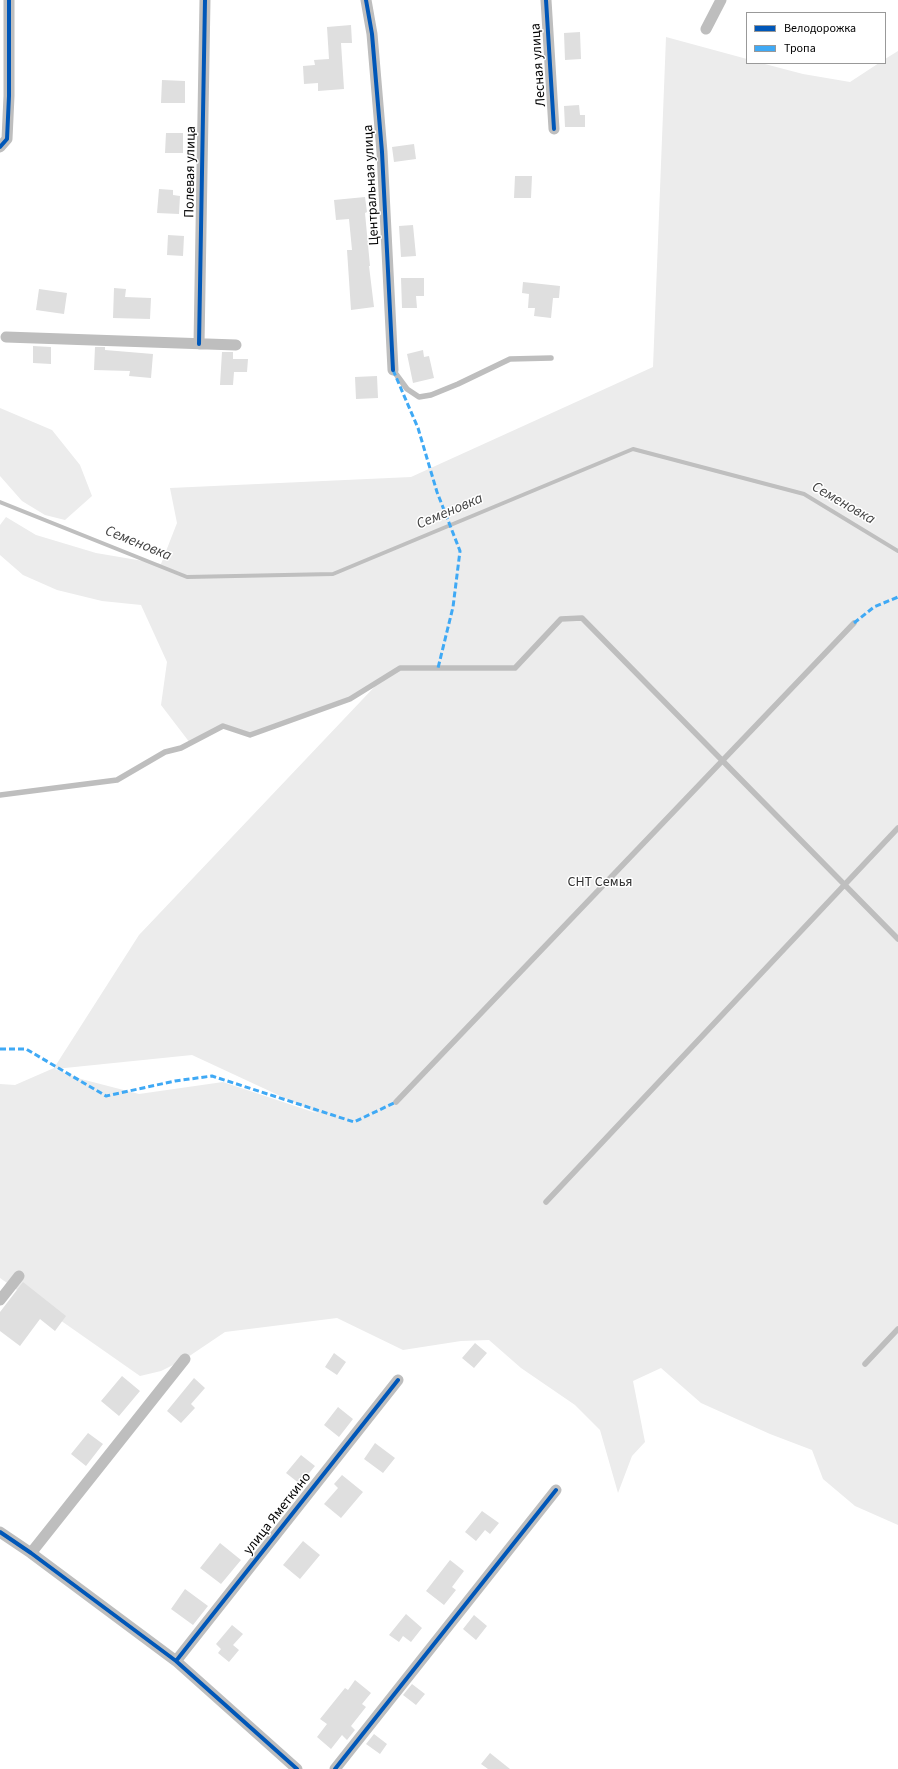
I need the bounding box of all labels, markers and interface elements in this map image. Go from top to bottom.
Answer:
legend [746,12,886,64]
text: Велодорожка [784,20,856,37]
street label: Лесная улица [528,23,550,107]
text: Тропа [784,40,816,57]
street label: Центральная улица [360,124,384,246]
street label: Полевая улица [182,126,200,218]
water label: Семеновка [808,479,878,529]
water label: Семеновка [414,490,486,534]
water label: Семеновка [102,523,174,565]
park label: СНТ Семья [567,875,633,891]
street label: улица Яметкино [241,1469,315,1559]

